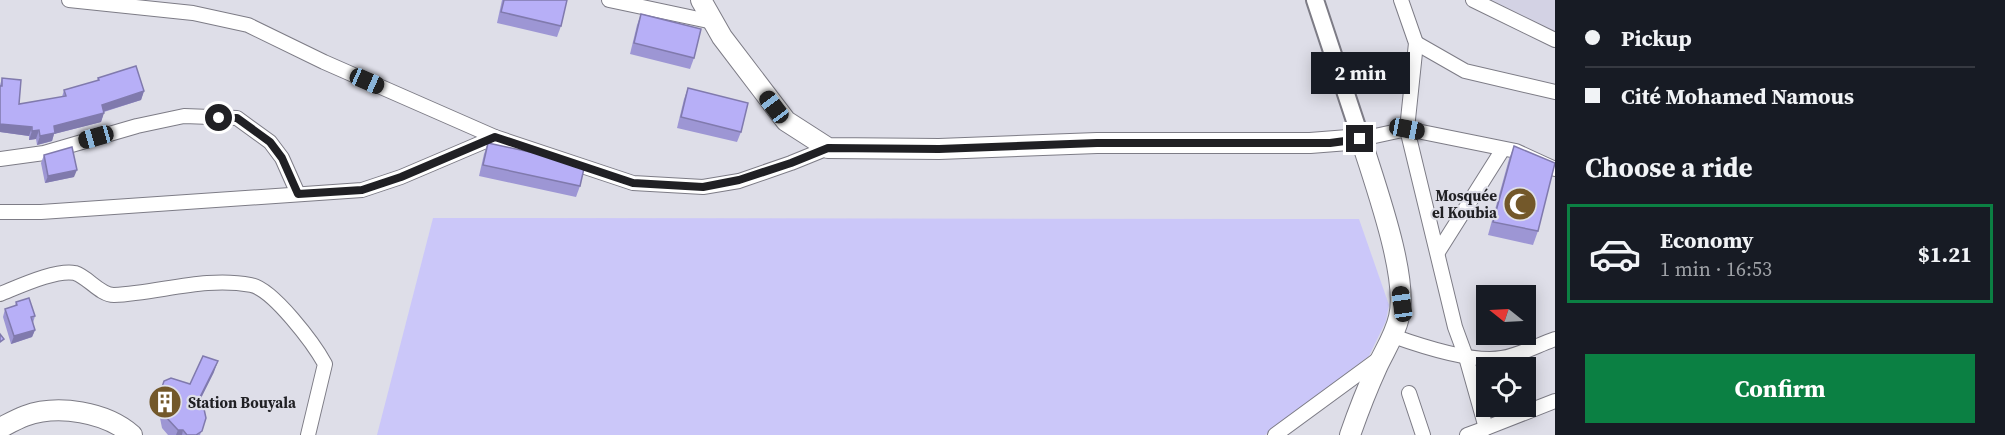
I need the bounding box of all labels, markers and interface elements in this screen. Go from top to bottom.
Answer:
text: Pickup [1621,23,1692,53]
callout: 2 min [1310,52,1410,94]
text: 2 min [1335,59,1386,87]
car [347,65,387,97]
text: Cité Mohamed Namous [1621,81,1854,111]
car [756,87,792,127]
route start [205,104,232,131]
car [1388,117,1426,141]
car [76,123,116,151]
route end [1346,125,1373,152]
text: Choose a ride [1585,149,1753,186]
place label: Mosquée el Koubia [1432,185,1498,223]
mosque icon: Mosquée el Koubia [1502,186,1538,222]
text: Economy [1660,225,1754,255]
icon: car [1588,227,1642,281]
text: $1.21 [1918,239,1972,269]
text: 1 min · 16:53 [1660,255,1772,283]
car [1391,285,1413,323]
north arrow [1476,285,1536,345]
map controls [1476,285,1536,417]
button: Confirm [1585,354,1975,423]
button: locate [1476,357,1536,417]
building icon: Station Bouyala [147,384,183,420]
place label: Station Bouyala [188,392,297,413]

